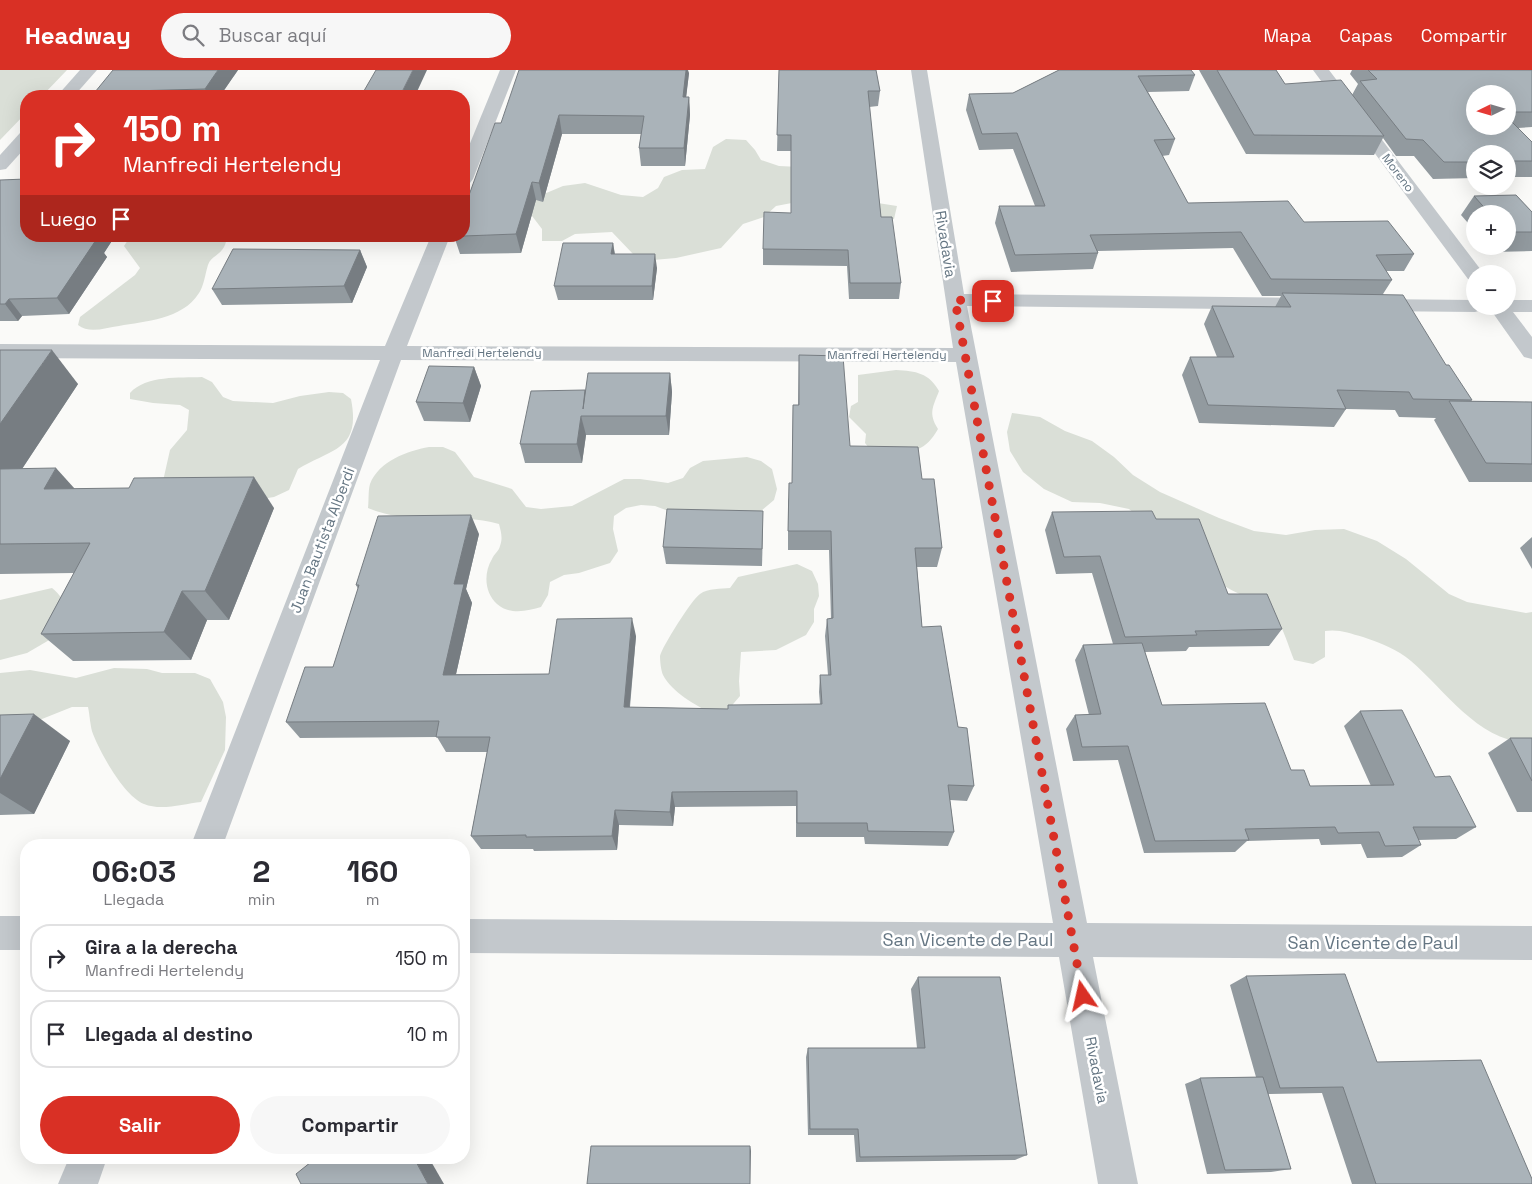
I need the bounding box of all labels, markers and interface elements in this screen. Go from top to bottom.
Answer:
search box [161,13,511,58]
text: Headway [25,20,131,51]
icon: search [179,21,207,49]
text: Buscar aquí [219,23,326,48]
text: Mapa [1263,24,1311,47]
text: Capas [1339,24,1393,47]
text: Compartir [1421,24,1507,47]
north arrow [1466,85,1516,135]
map controls [1466,85,1516,315]
text: 150 m [123,107,221,151]
icon: right [40,110,105,175]
button: layers [1466,145,1516,195]
text: Manfredi Hertelendy [123,150,342,178]
street label: Moreno [1378,151,1418,195]
icon: arrive [107,205,135,233]
button: + [1466,205,1516,255]
text: Luego [40,207,97,232]
street label: Rivadavia [931,209,961,279]
button: − [1466,265,1516,315]
pin [972,280,1014,322]
icon: arrive [979,287,1007,315]
street label: Manfredi Hertelendy [422,345,542,361]
street label: Manfredi Hertelendy [827,347,947,363]
street label: Juan Bautista Alberdi [285,464,359,616]
text: 06:03 [92,852,176,891]
text: 2 [253,852,270,891]
text: 160 [347,852,398,891]
text: Llegada [103,889,164,910]
text: min [248,889,275,910]
text: m [366,889,380,910]
street label: San Vicente de Paul [883,928,1053,951]
street label: San Vicente de Paul [1288,931,1458,954]
text: Gira a la derecha [85,935,237,960]
icon: right [42,944,70,972]
text: 150 m [395,946,448,971]
text: Manfredi Hertelendy [85,960,244,981]
position arrow [1056,969,1108,1021]
icon: arrive [42,1020,70,1048]
text: Llegada al destino [85,1022,253,1047]
text: 10 m [407,1022,448,1047]
street label: Rivadavia [1081,1035,1113,1105]
button: Salir [40,1096,240,1154]
button: Compartir [250,1096,450,1154]

